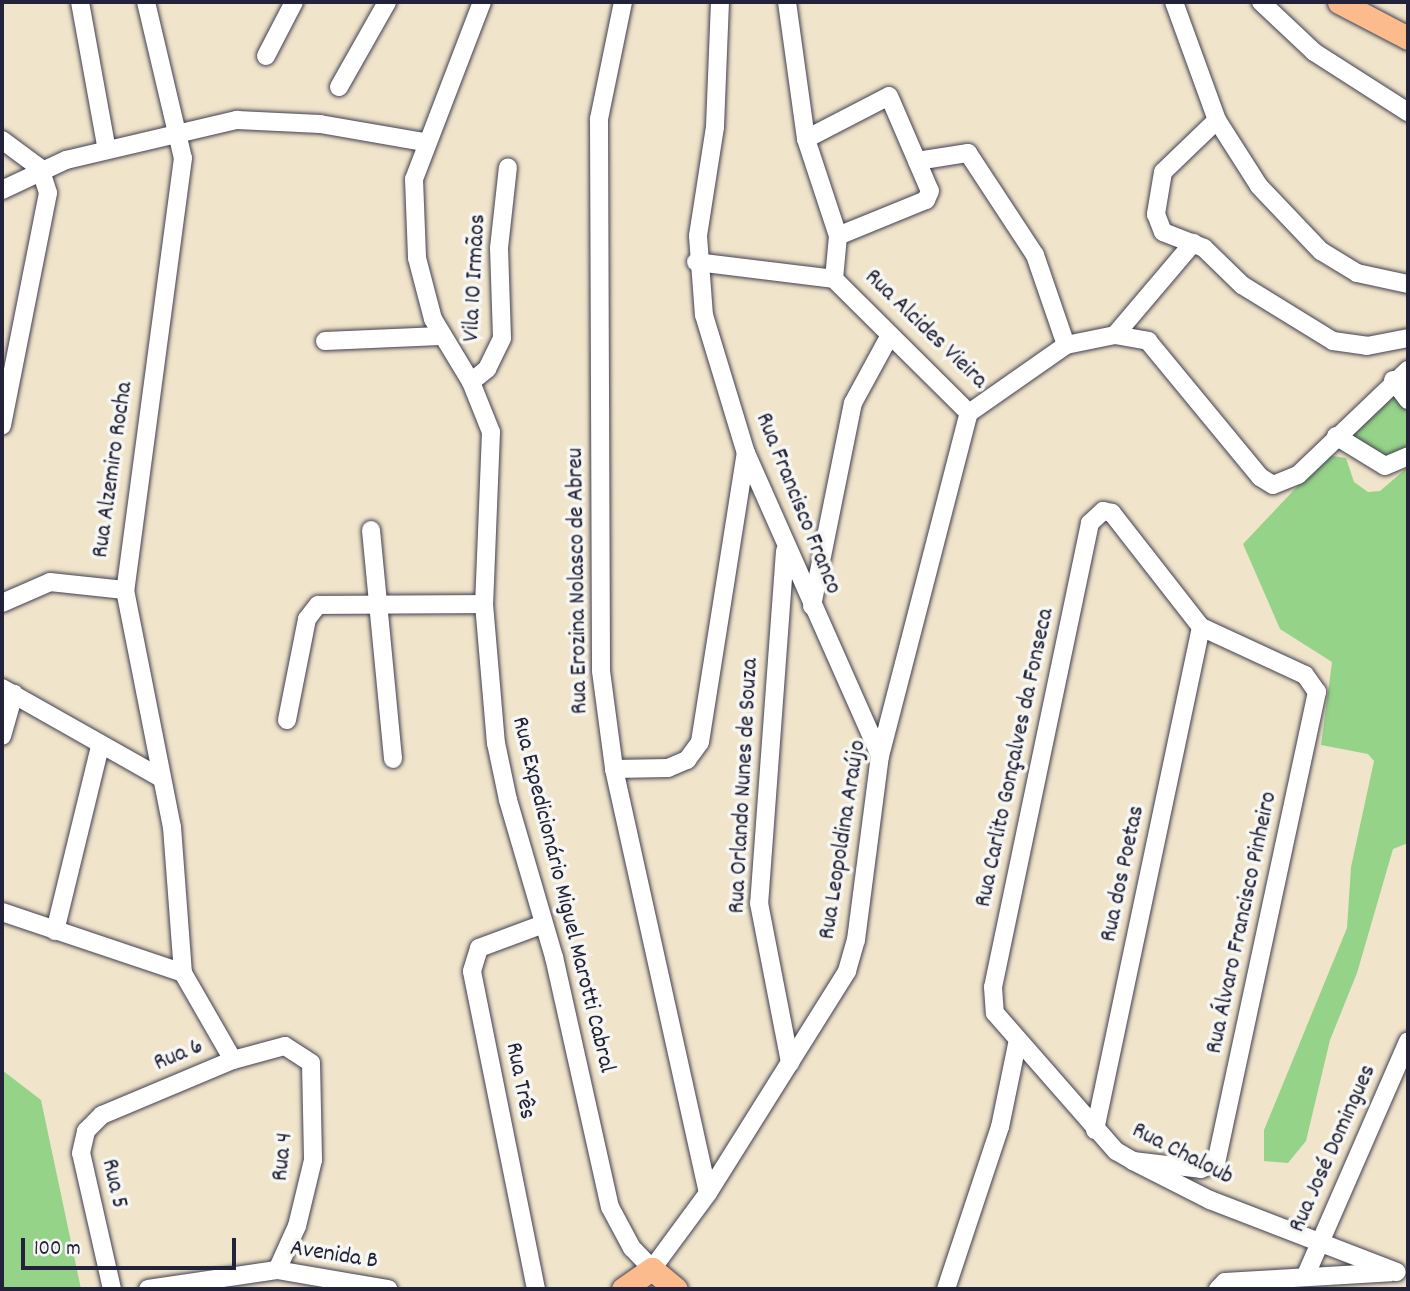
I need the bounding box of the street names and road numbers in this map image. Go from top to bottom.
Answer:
street label: Vila 10 Irmãos [458,213,494,343]
street label: Rua Alcides Vieira [857,264,993,396]
street label: Rua Alzemiro Rocha [87,380,141,560]
street label: Rua Francisco Franco [748,409,846,599]
street label: Rua Erozina Nolasco de Abreu [562,447,596,715]
street label: Rua Carlito Gonçalves da Fonseca [970,606,1062,910]
street label: Rua Orlando Nunes de Souza [724,658,766,914]
street label: Rua Expedicionário Miguel Marotti Cabral [504,714,620,1076]
street label: Rua Leopoldina Araújo [814,738,874,942]
street label: Rua Álvaro Francisco Pinheiro [1201,789,1285,1057]
street label: Rua dos Poetas [1095,803,1153,945]
street label: Rua 6 [150,1033,208,1079]
street label: Rua Três [497,1040,541,1122]
street label: Rua José Domingues [1284,1061,1384,1237]
street label: Rua Chaloub [1126,1117,1238,1193]
street label: Rua 4 [267,1131,301,1183]
street label: Rua 5 [93,1156,133,1212]
street label: Avenida B [288,1235,380,1277]

